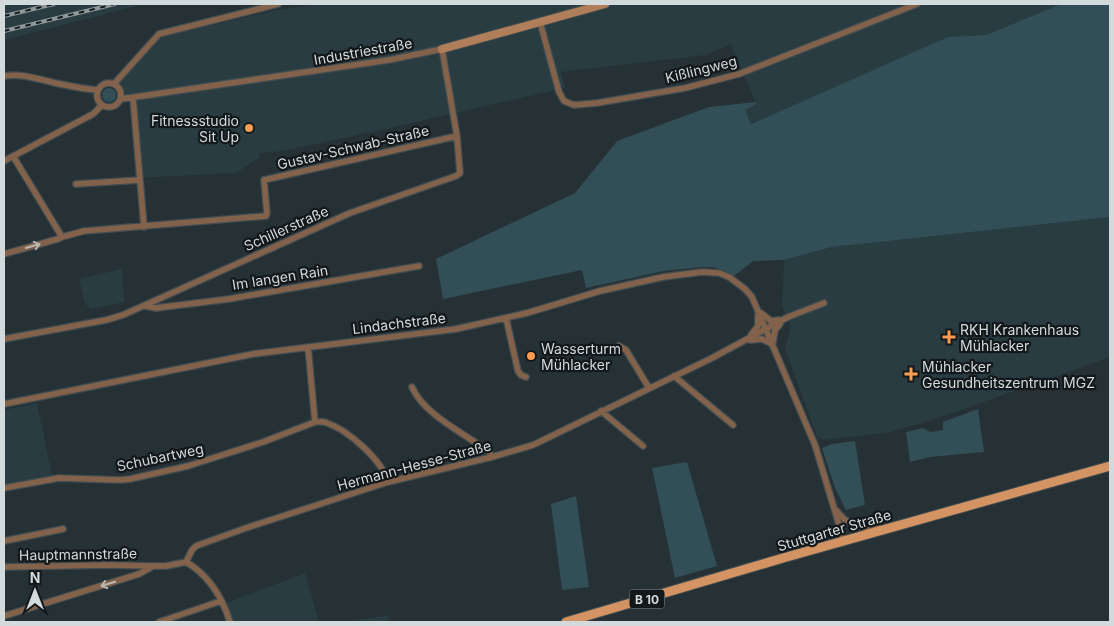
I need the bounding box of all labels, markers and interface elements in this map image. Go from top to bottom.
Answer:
street label: Industriestraße [312,34,414,68]
street label: Kißlingweg [663,52,739,86]
place label: Fitnessstudio Sit Up [151,112,239,145]
street label: Gustav-Schwab-Straße [275,121,431,173]
marker: Fitnessstudio Sit Up [243,122,255,134]
street label: Schillerstraße [241,202,331,254]
one-way arrow [25,241,41,251]
street label: Im langen Rain [231,261,329,293]
street label: Lindachstraße [351,309,447,337]
place label: RKH Krankenhaus Mühlacker [960,321,1079,354]
marker: RKH Krankenhaus Mühlacker [942,330,956,344]
place label: Wasserturm Mühlacker [541,340,621,373]
marker: Wasserturm Mühlacker [525,350,537,362]
place label: Mühlacker Gesundheitszentrum MGZ [922,358,1095,391]
marker: Mühlacker Gesundheitszentrum MGZ [904,367,918,381]
street label: Hermann-Hesse-Straße [335,436,493,494]
street label: Schubartweg [115,440,205,474]
street label: Stuttgarter Straße [775,506,893,554]
street label: Hauptmannstraße [19,544,137,564]
north arrow [10,566,60,616]
text: N [30,569,40,586]
one-way arrow [100,579,116,589]
road number: B 10 [630,590,664,608]

